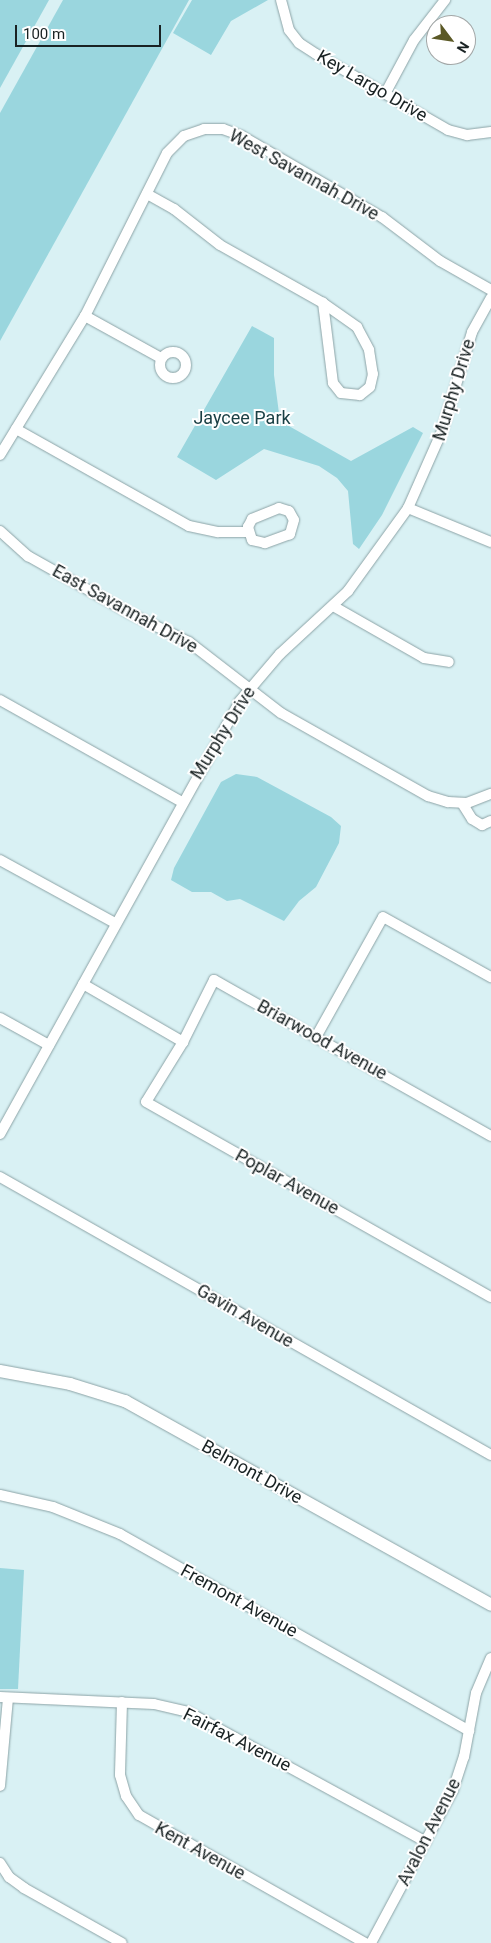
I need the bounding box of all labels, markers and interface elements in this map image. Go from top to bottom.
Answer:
scale bar [18,15,164,47]
north arrow [426,15,476,65]
text: 100 m [23,25,65,43]
text: N [454,39,472,56]
street label: Key Largo Drive [313,46,431,126]
street label: West Savannah Drive [225,125,383,225]
street label: Murphy Drive [428,337,480,443]
park label: Jaycee Park [193,407,291,429]
street label: East Savannah Drive [49,560,201,658]
street label: Murphy Drive [186,683,260,783]
street label: Briarwood Avenue [253,995,391,1085]
street label: Poplar Avenue [231,1145,343,1219]
street label: Gavin Avenue [193,1280,297,1352]
street label: Belmont Drive [198,1435,306,1509]
street label: Fremont Avenue [177,1560,301,1642]
street label: Fairfax Avenue [179,1704,295,1776]
street label: Avalon Avenue [393,1775,465,1889]
street label: Kent Avenue [151,1817,249,1885]

